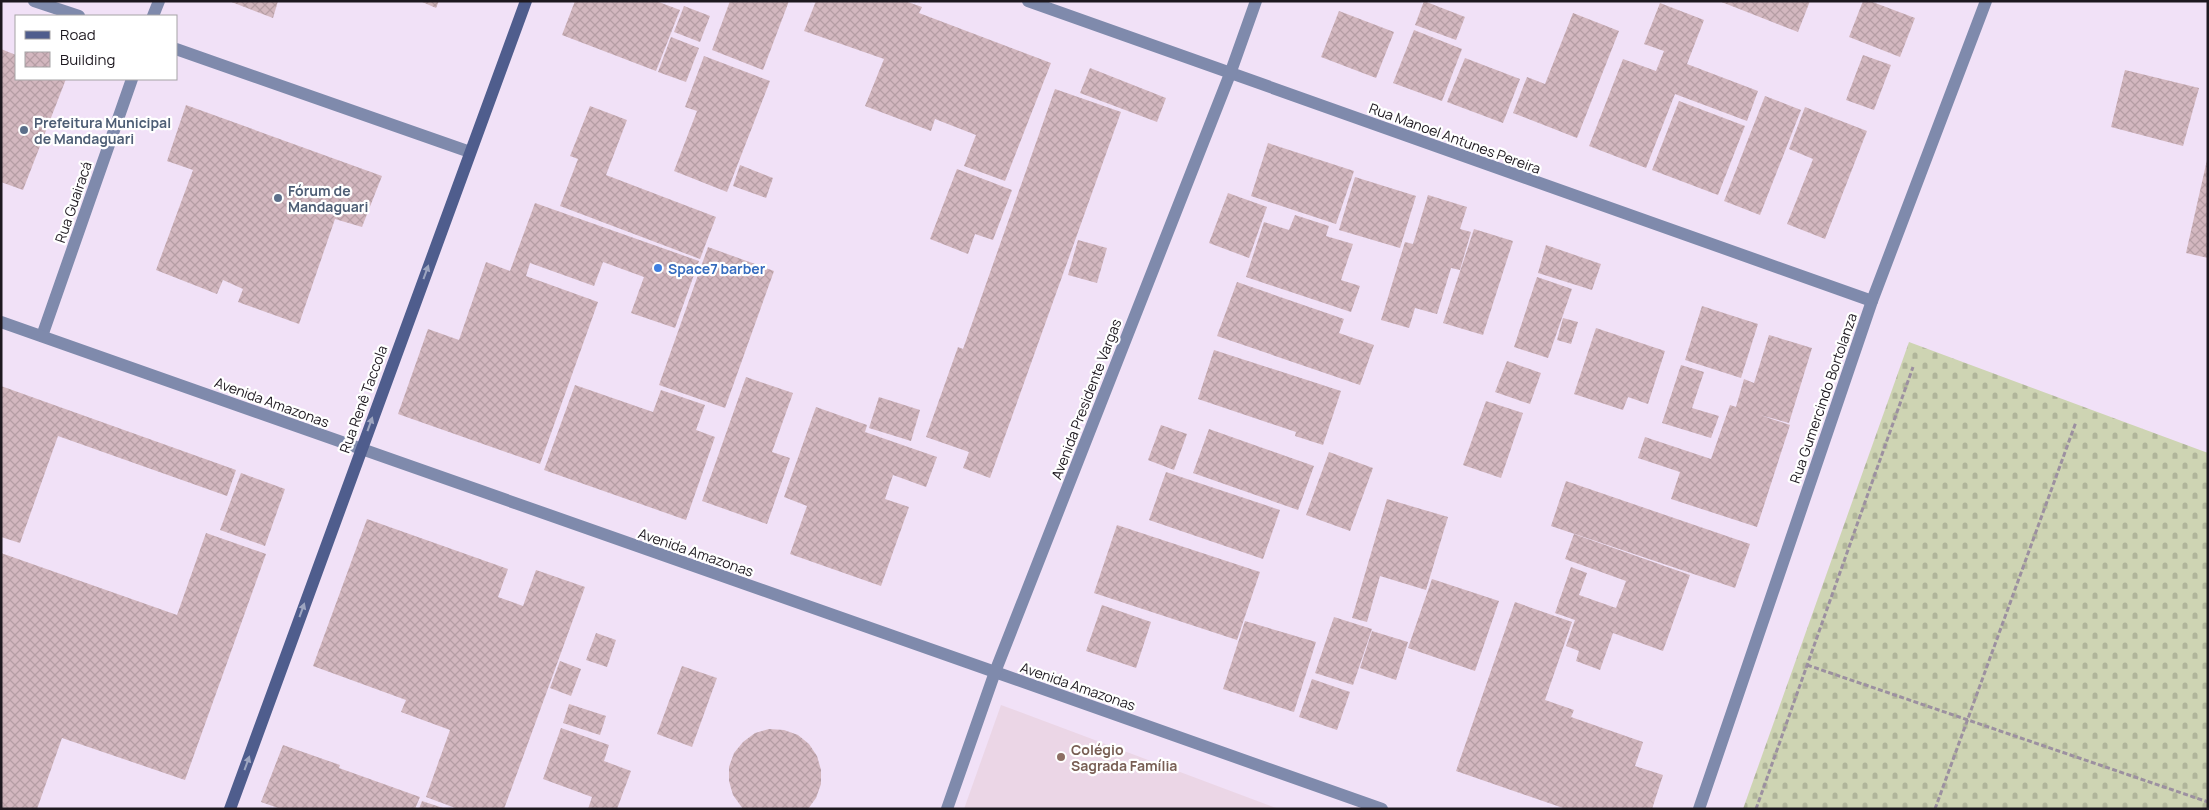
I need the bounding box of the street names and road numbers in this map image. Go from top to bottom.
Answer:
street label: Rua Manoel Antunes Pereira [1367,98,1543,178]
street label: Rua Guairacá [50,159,96,245]
street label: Rua Gumercindo Bortolanza [1785,310,1861,486]
street label: Avenida Presidente Vargas [1047,316,1125,482]
street label: Rua Renê Taccola [335,342,391,456]
street label: Avenida Amazonas [212,372,332,432]
street label: Avenida Amazonas [636,523,756,581]
street label: Avenida Amazonas [1018,657,1138,715]

